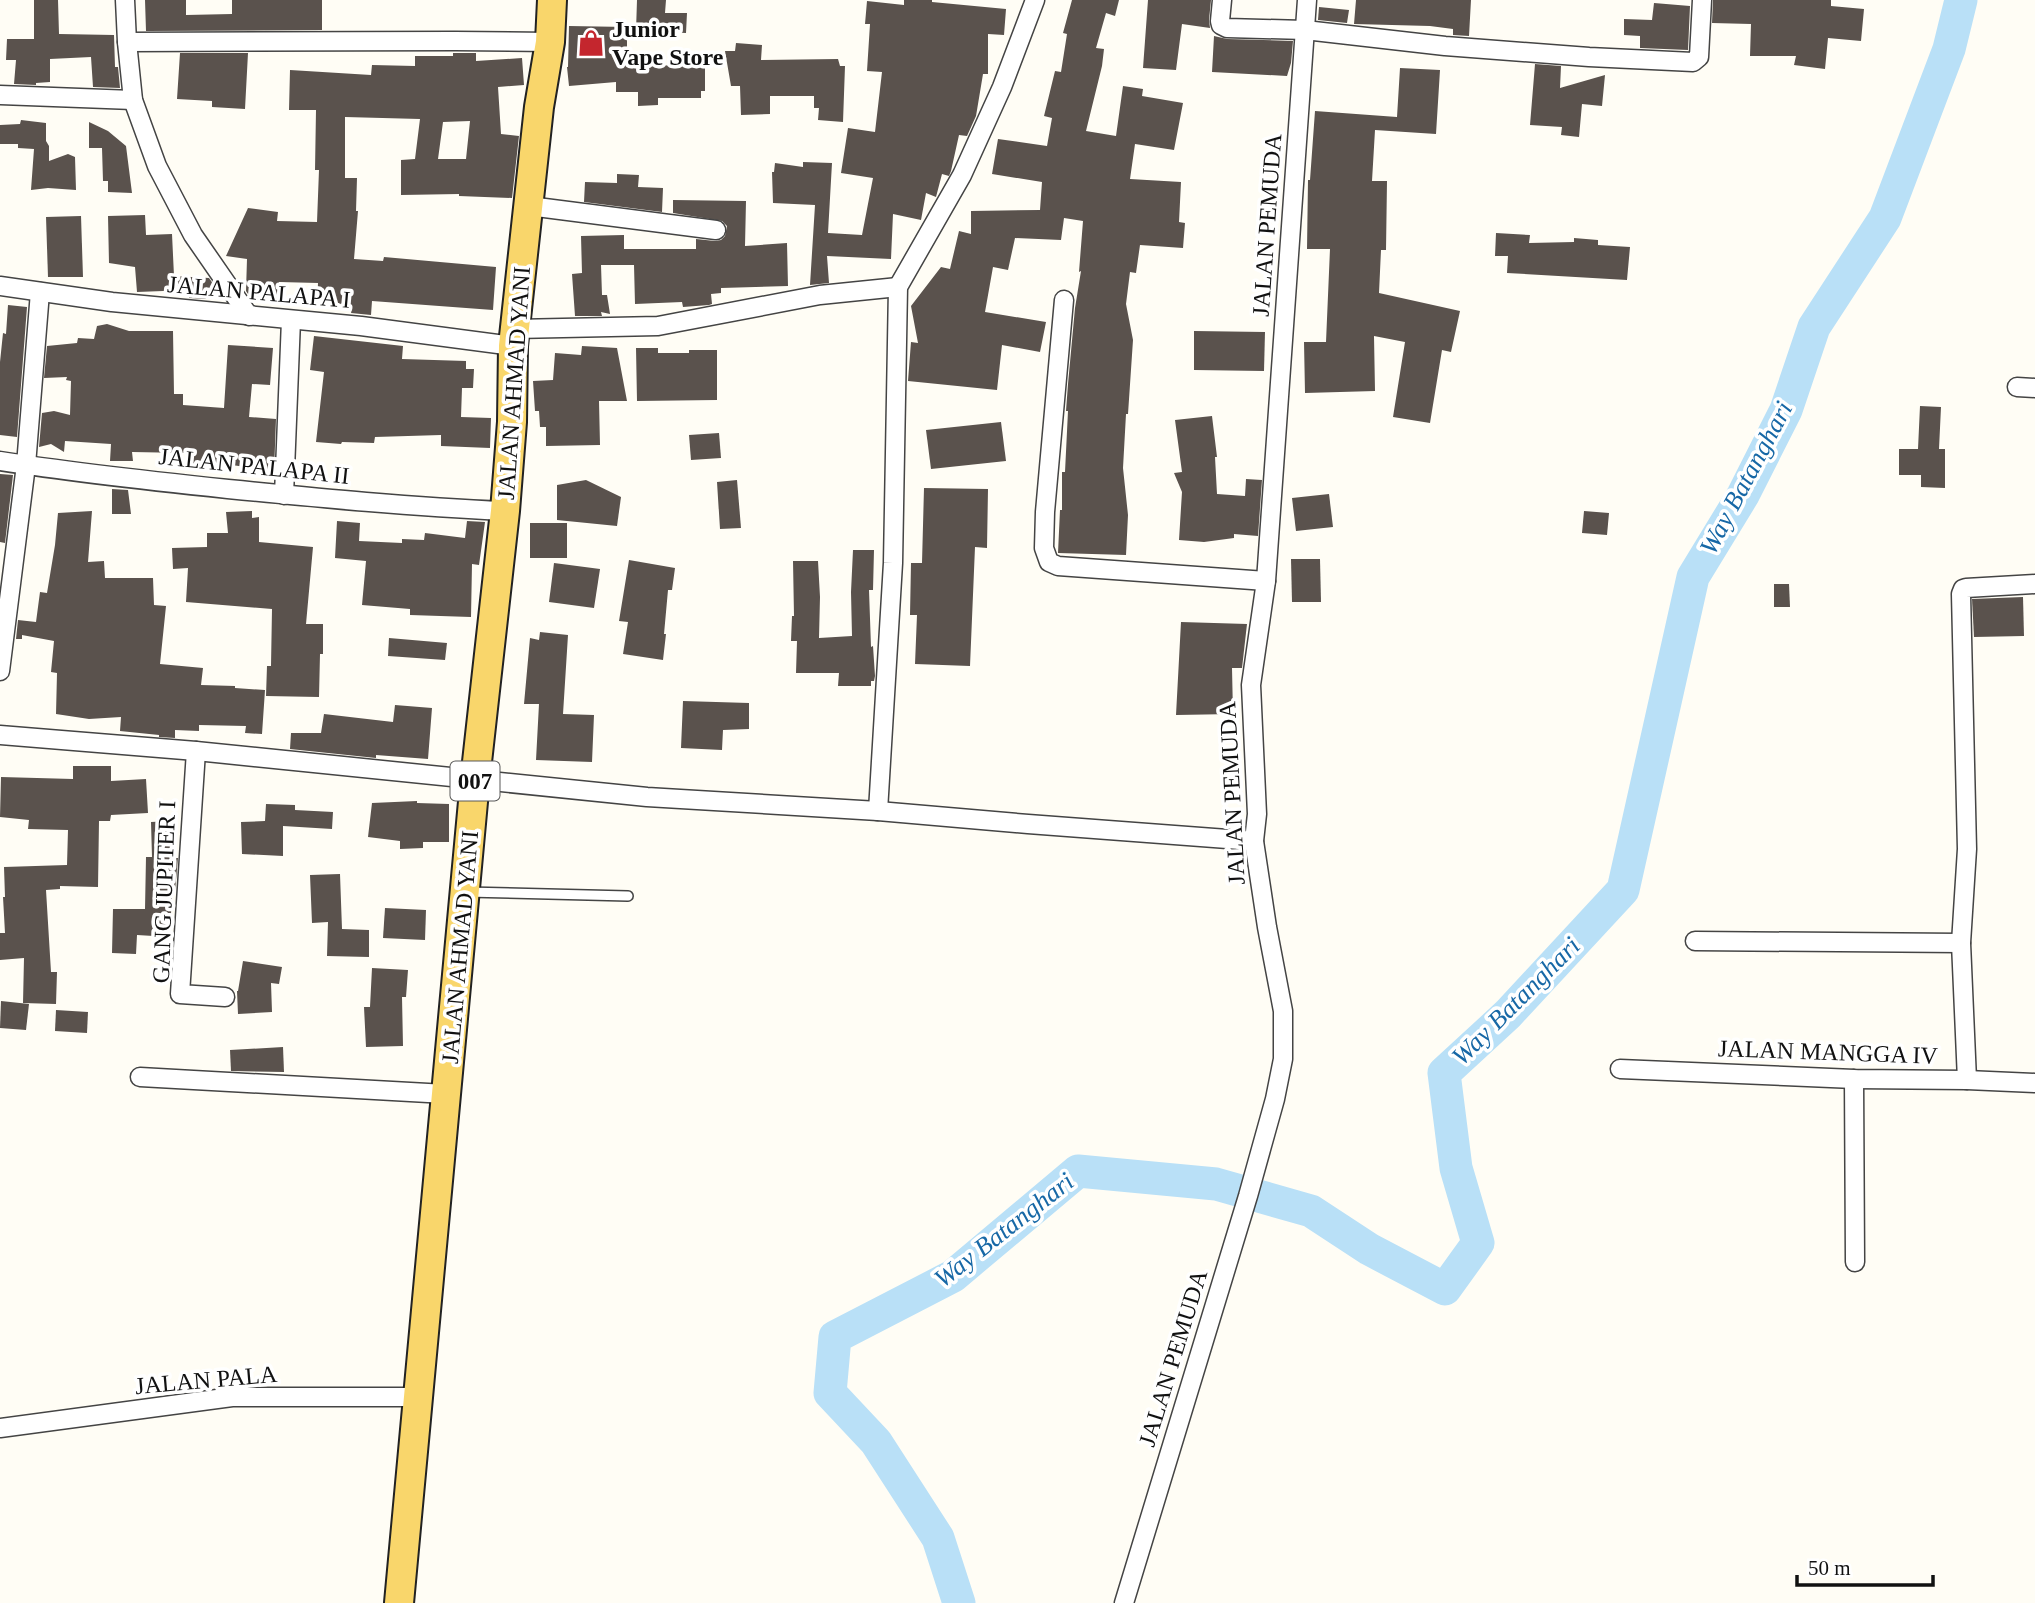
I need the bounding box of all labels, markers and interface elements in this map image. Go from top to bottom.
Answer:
place label: Junior Vape Store [612,16,724,70]
shop icon: Junior Vape Store [576,28,606,58]
street label: JALAN PEMUDA [1248,132,1286,317]
street label: JALAN AHMAD YANI [493,265,535,501]
street label: JALAN PALAPA I [166,271,352,313]
water label: Way Batanghari [1694,397,1798,559]
street label: JALAN PALAPA II [157,443,351,489]
street label: JALAN PEMUDA [1214,700,1250,885]
road number: 007 [450,762,500,800]
street label: GANG JUPITER I [148,800,180,984]
street label: JALAN AHMAD YANI [437,829,483,1065]
water label: Way Batanghari [1446,931,1586,1071]
street label: JALAN MANGGA IV [1718,1035,1939,1069]
water label: Way Batanghari [929,1167,1079,1293]
street label: JALAN PEMUDA [1134,1266,1212,1449]
street label: JALAN PALA [134,1361,279,1399]
scale bar [1797,1544,1934,1588]
text: 50 m [1808,1556,1851,1580]

